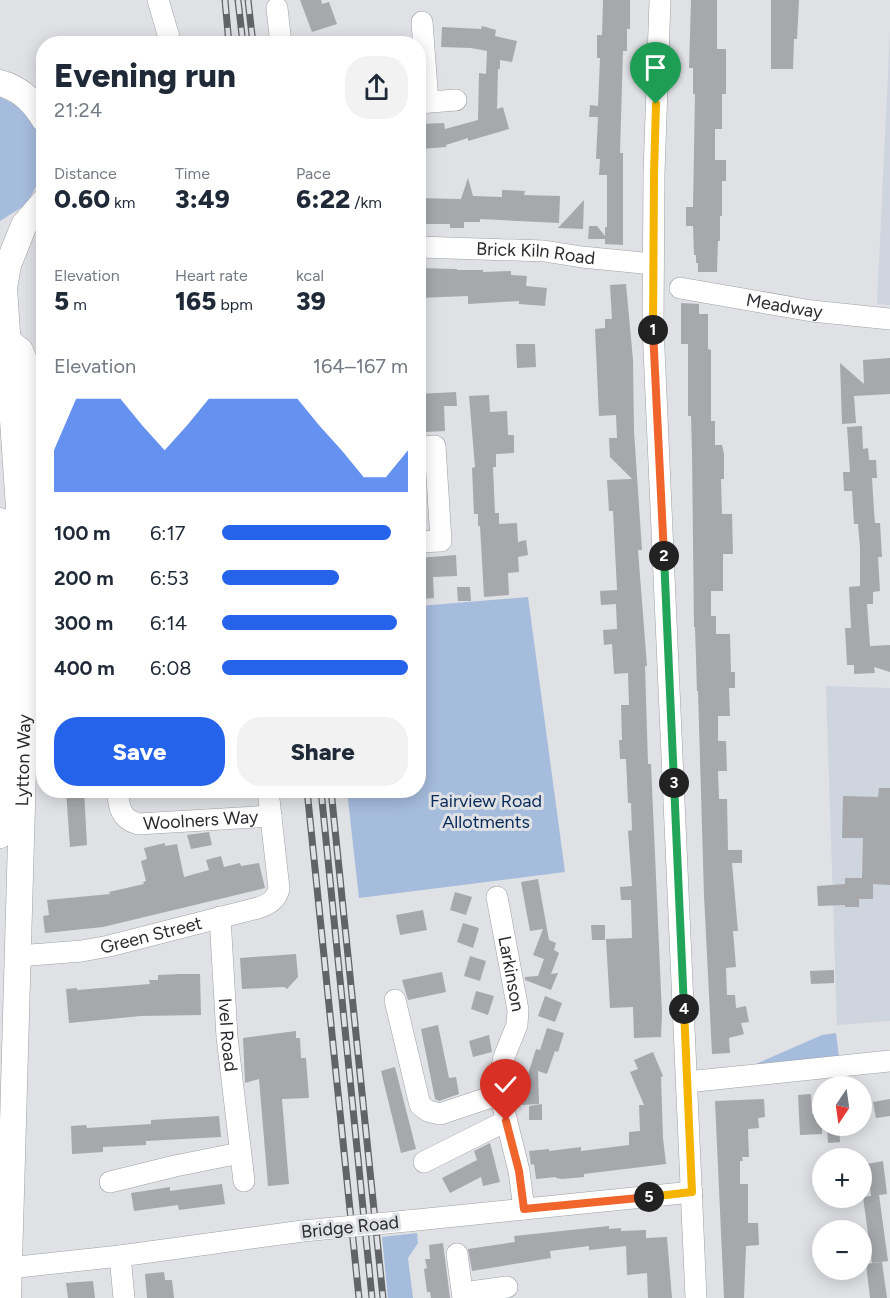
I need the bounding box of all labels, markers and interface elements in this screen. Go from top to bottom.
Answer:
pin [630,42,681,104]
icon: arrive [639,51,672,84]
text: Evening run [54,56,236,95]
button: share [345,56,408,119]
text: 21:24 [54,98,102,122]
text: Distance [54,164,117,183]
text: Time [175,164,210,183]
text: Pace [296,164,331,183]
text: 0.60 [54,183,110,215]
text: 3:49 [175,183,230,215]
text: 6:22 [296,183,350,215]
text: km [110,193,135,212]
text: /km [350,193,382,212]
street label: Brick Kiln Road [476,238,596,269]
text: Elevation [54,266,120,285]
text: Heart rate [175,266,248,285]
text: kcal [296,266,324,285]
text: 5 [54,285,69,317]
text: 165 [175,285,217,317]
text: 39 [296,285,326,317]
street label: Meadway [744,289,824,323]
text: m [69,295,87,314]
text: bpm [217,295,253,314]
pin: 1 [638,315,668,345]
text: 1 [650,320,656,339]
text: Elevation [54,354,136,378]
text: 164–167 m [313,354,408,378]
text: 100 m [54,521,111,545]
text: 6:17 [150,521,185,545]
pin: 2 [649,541,679,571]
text: 2 [659,546,669,565]
text: 200 m [54,566,114,590]
text: 6:53 [150,566,189,590]
text: 300 m [54,611,113,635]
text: 6:14 [150,611,187,635]
text: 400 m [54,656,115,680]
text: 6:08 [150,656,191,680]
street label: Lytton Way [11,713,36,807]
button: Save [54,717,225,786]
button: Share [237,717,408,786]
pin: 3 [659,768,689,798]
text: 3 [670,773,678,792]
park label: Fairview Road Allotments [430,790,542,833]
street label: Woolners Way [143,806,259,835]
street label: Green Street [98,912,204,958]
street label: Larkinson [493,934,529,1013]
pin: 4 [669,994,699,1024]
street label: Ivel Road [214,997,242,1073]
text: 4 [679,999,689,1018]
pin [480,1059,531,1121]
icon: check [489,1068,522,1101]
north arrow [812,1076,872,1136]
map controls [812,1076,872,1280]
button: + [812,1148,872,1208]
pin: 5 [634,1182,664,1212]
text: 5 [644,1187,654,1206]
street label: Bridge Road [300,1211,400,1243]
button: − [812,1220,872,1280]

